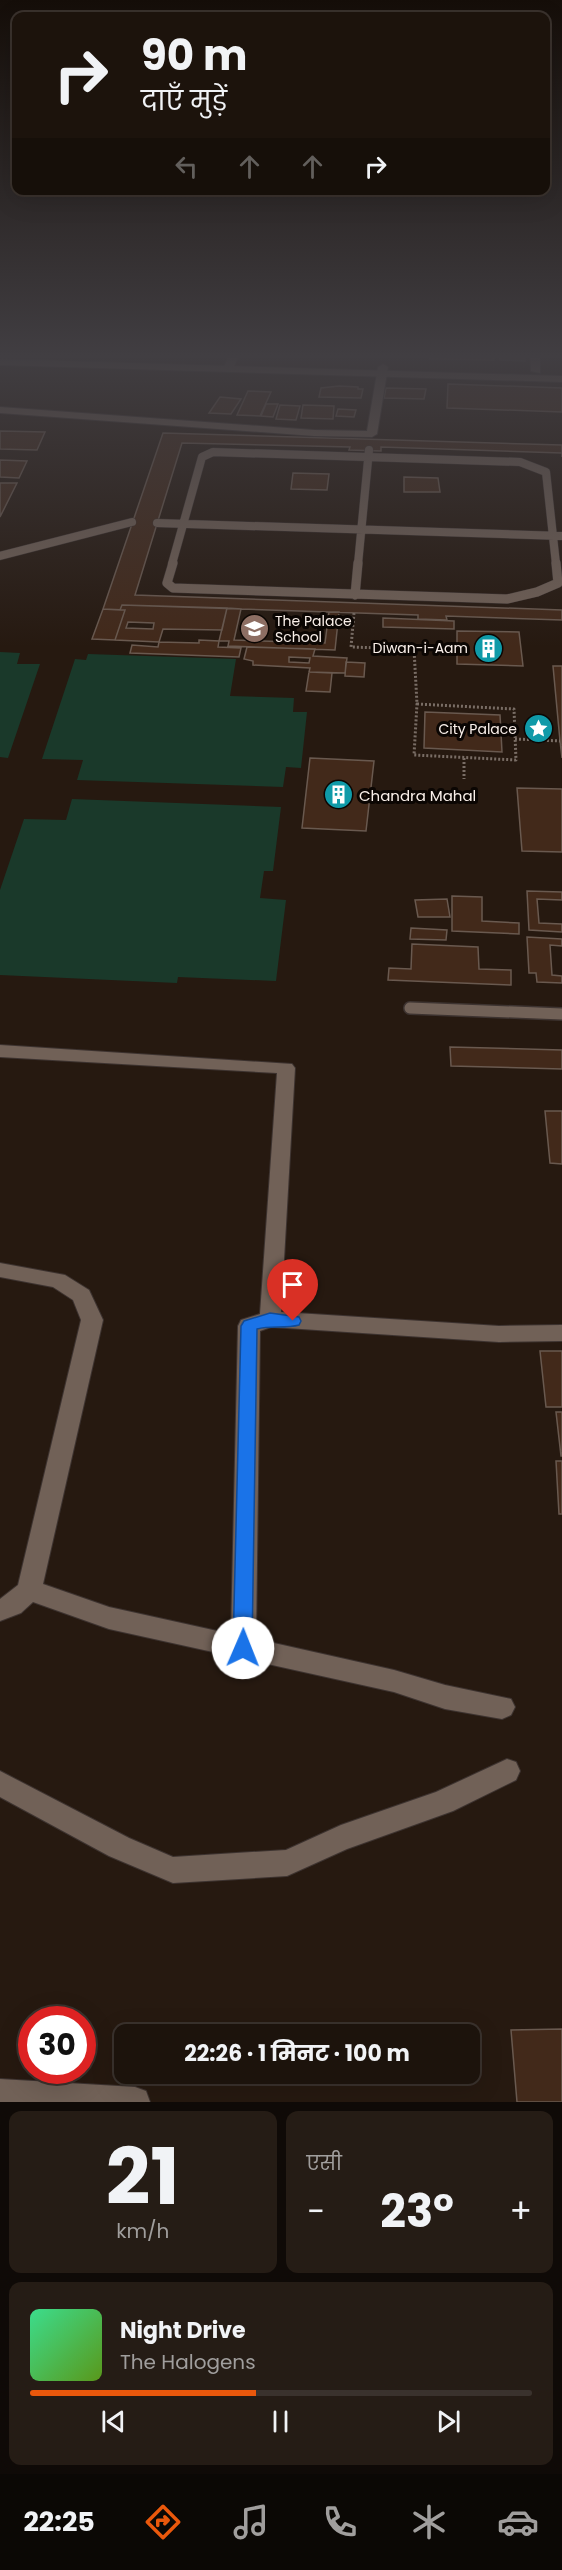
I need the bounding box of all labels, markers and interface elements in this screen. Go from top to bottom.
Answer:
text: 90 m [141,26,248,85]
icon: right [42,36,120,114]
text: दाएँ मुड़ें [141,82,227,119]
icon: left [170,150,203,183]
icon: ahead [233,150,266,183]
icon: ahead [296,150,329,183]
icon: right [359,150,392,183]
place label: The Palace School [275,611,352,647]
school or university icon: The Palace School [238,613,270,645]
building icon: Diwan-i-Aam [473,632,505,664]
place label: Diwan-i-Aam [373,638,468,658]
place icon: City Palace [522,713,554,745]
place label: City Palace [438,719,517,739]
building icon: Chandra Mahal [322,779,354,811]
place label: Chandra Mahal [359,785,476,806]
pin [267,1259,318,1321]
icon: arrive [276,1268,309,1301]
position arrow [211,1616,275,1680]
speed limit sign: 30 [18,2006,96,2084]
text: 22:26 · 1 मिनट · 100 m [184,2038,410,2069]
text: 21 [106,2122,180,2231]
text: एसी [307,2149,342,2177]
text: 23° [380,2180,454,2243]
text: − [307,2188,325,2235]
text: + [509,2188,532,2235]
text: km/h [116,2217,169,2245]
text: Night Drive [120,2315,246,2346]
text: The Halogens [120,2348,256,2376]
icon: previous [97,2405,130,2438]
icon: pause [264,2405,297,2438]
icon: next [432,2405,465,2438]
icon: directions [142,2501,184,2543]
icon: music [230,2501,272,2543]
icon: phone [319,2501,361,2543]
icon: climate [408,2501,450,2543]
icon: car [497,2501,539,2543]
text: 22:25 [23,2503,95,2540]

